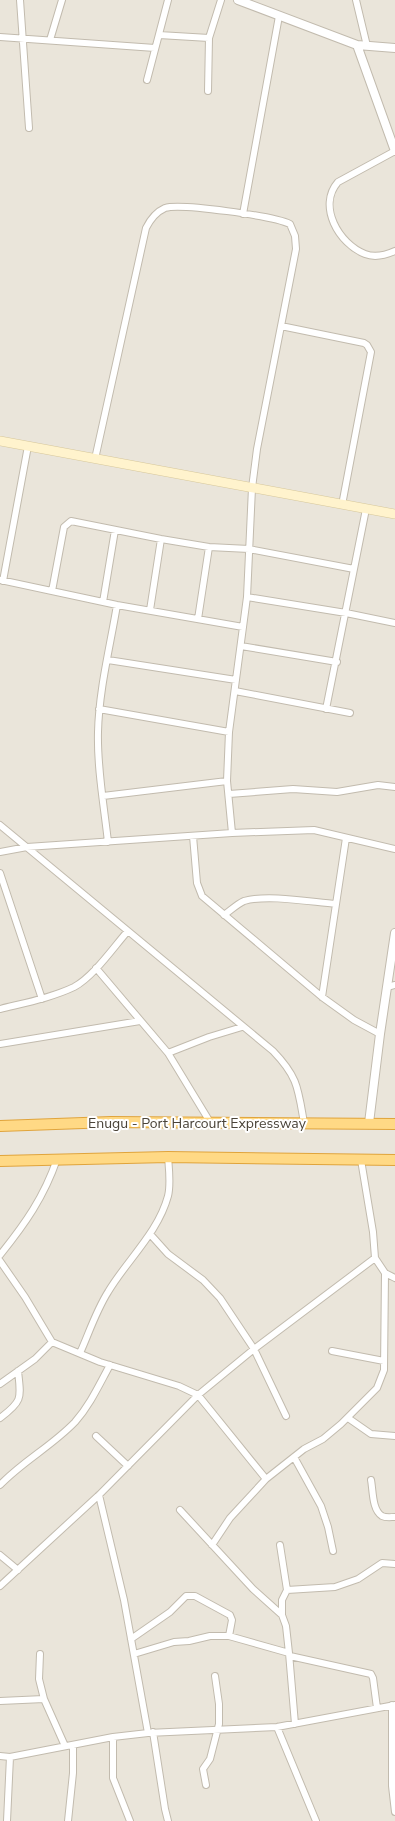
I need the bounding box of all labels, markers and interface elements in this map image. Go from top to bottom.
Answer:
street label: Enugu - Port Harcourt Expressway [88,1114,307,1133]

